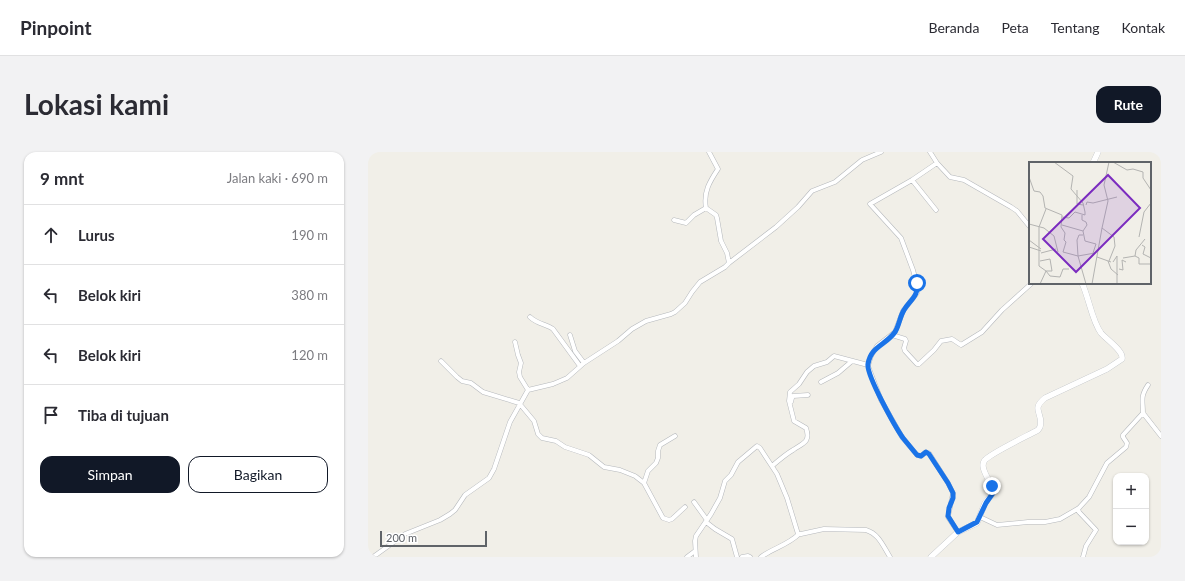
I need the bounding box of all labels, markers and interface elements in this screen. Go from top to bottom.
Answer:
text: Pinpoint [20,16,91,39]
text: Beranda [929,19,979,36]
text: Peta [1001,19,1029,36]
text: Tentang [1051,19,1100,36]
text: Kontak [1122,19,1165,36]
button: Rute [1096,86,1161,123]
text: Lokasi kami [24,87,169,121]
inset map [1029,162,1151,284]
text: 9 mnt [40,168,84,189]
text: Jalan kaki · 690 m [227,170,328,186]
icon: ahead [40,224,62,246]
text: Lurus [78,226,115,244]
text: 190 m [291,227,328,243]
route start [908,274,926,292]
icon: left [40,284,62,306]
text: Belok kiri [78,286,141,304]
text: 380 m [291,287,328,303]
icon: left [40,344,62,366]
text: Belok kiri [78,346,141,364]
text: 120 m [291,347,328,363]
icon: arrive [40,404,62,426]
text: Tiba di tujuan [78,406,169,424]
button: Simpan [40,456,180,493]
button: Bagikan [188,456,328,493]
map controls [1113,473,1149,545]
button: + [1113,473,1149,509]
route end [983,477,1001,495]
button: − [1113,509,1149,545]
scale bar [380,529,487,548]
text: 200 m [386,531,417,544]

